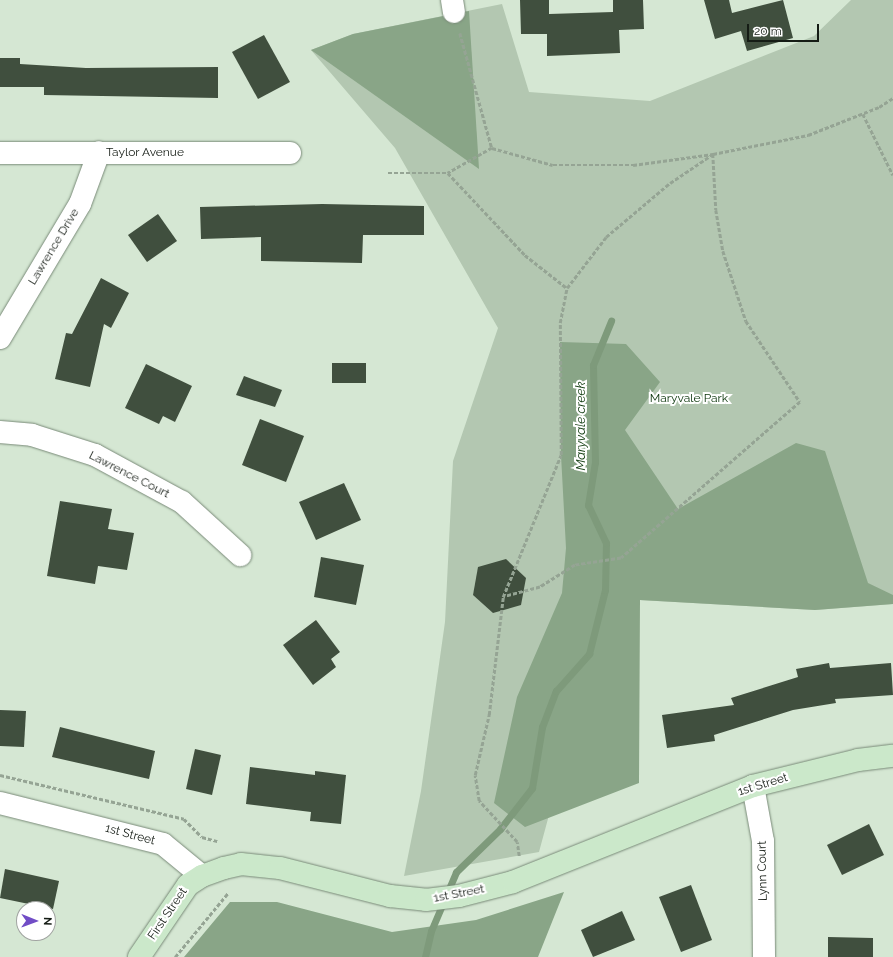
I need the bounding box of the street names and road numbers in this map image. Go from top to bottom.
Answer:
street label: Taylor Avenue [106,146,184,160]
street label: Lawrence Drive [26,206,82,288]
street label: Lawrence Court [86,448,172,502]
street label: 1st Street [736,771,790,799]
street label: 1st Street [103,821,157,849]
street label: Lynn Court [755,841,771,901]
street label: 1st Street [432,882,486,906]
street label: First Street [145,885,191,943]

